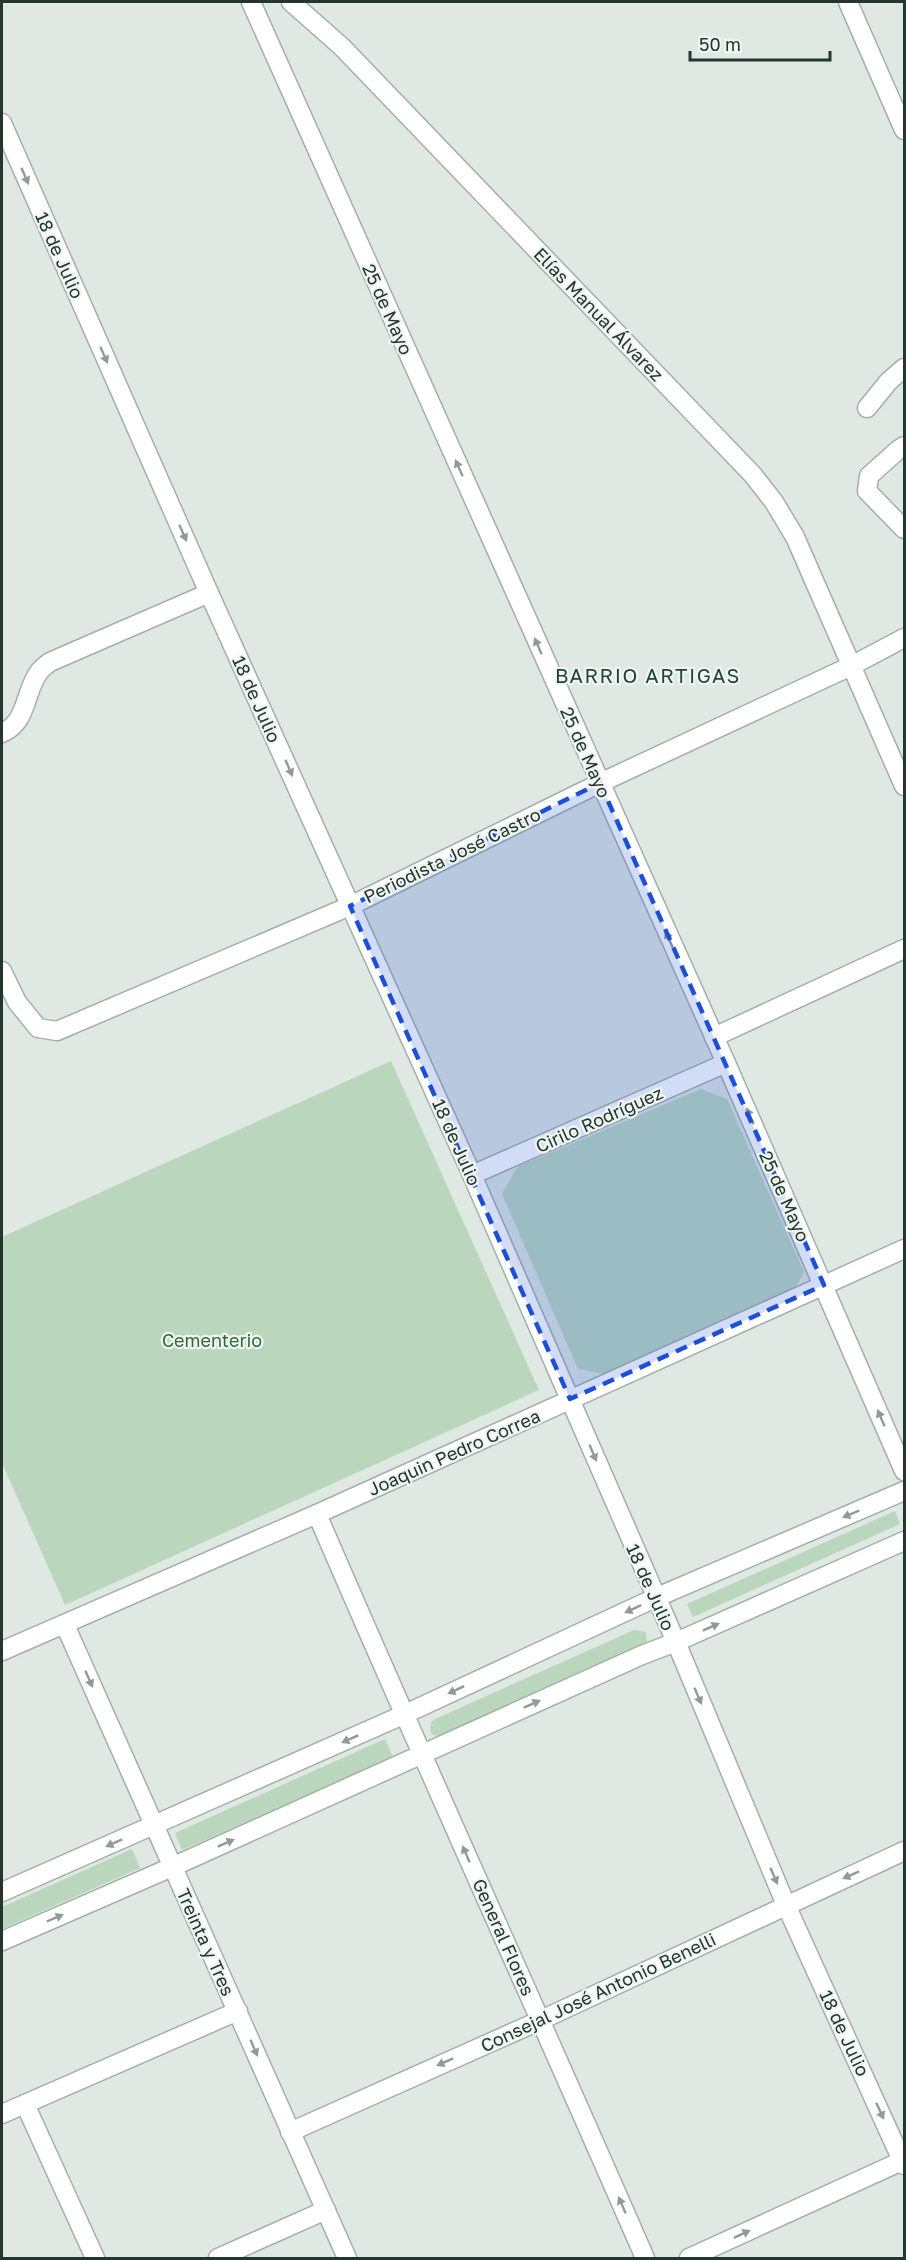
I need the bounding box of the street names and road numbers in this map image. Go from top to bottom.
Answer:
street label: 18 de Julio [31,208,89,302]
street label: Elías Manual Álvarez [530,243,668,385]
street label: 25 de Mayo [358,260,418,358]
street label: 18 de Julio [228,652,286,746]
street label: 25 de Mayo [556,703,616,801]
street label: Periodista José Castro [360,803,544,907]
street label: Cirilo Rodríguez [532,1081,666,1157]
street label: 18 de Julio [428,1095,486,1189]
street label: 25 de Mayo [755,1147,815,1245]
street label: Joaquin Pedro Correa [365,1404,543,1500]
street label: 18 de Julio [622,1540,680,1634]
street label: General Flores [468,1875,540,1999]
street label: Treinta y Tres [172,1885,240,1999]
street label: Consejal José Antonio Benelli [477,1928,719,2056]
street label: 18 de Julio [815,1986,875,2080]

